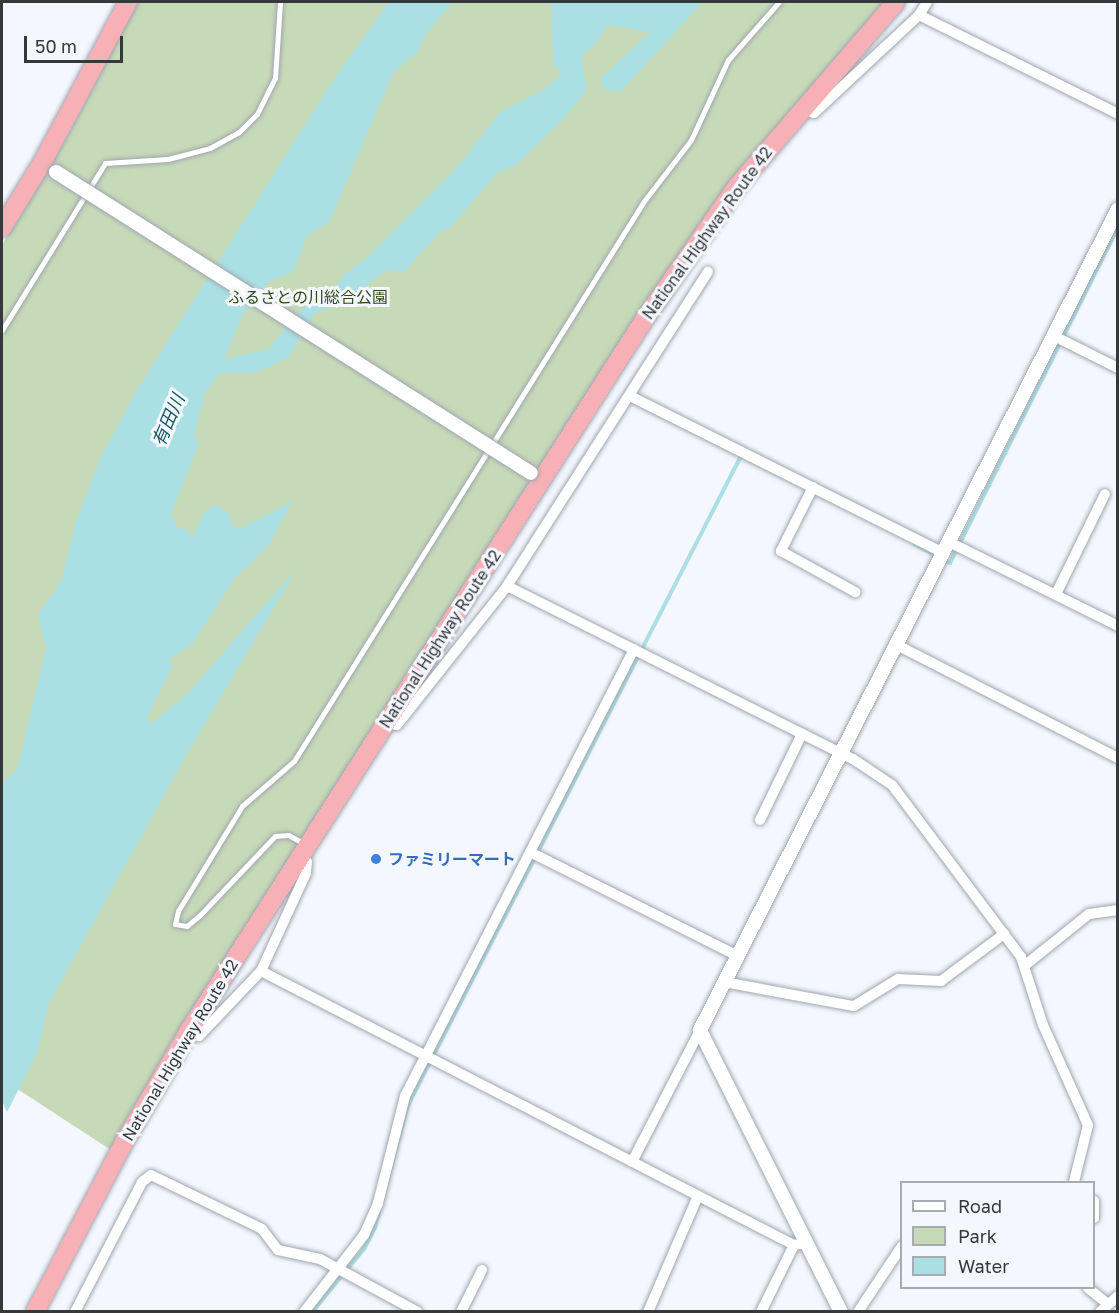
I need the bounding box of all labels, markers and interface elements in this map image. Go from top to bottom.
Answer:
scale bar [27,24,126,62]
text: 50 m [35,35,77,57]
street label: National Highway Route 42 [638,143,776,323]
park label: ふるさとの川総合公園 [228,287,388,307]
water label: 有田川 [148,391,188,449]
street label: National Highway Route 42 [375,546,505,732]
place label: ファミリーマート [388,849,516,869]
marker: ファミリーマート [369,852,383,866]
street label: National Highway Route 42 [118,956,242,1144]
legend [900,1181,1095,1289]
text: Road [958,1195,1002,1217]
text: Park [958,1225,997,1247]
text: Water [958,1255,1009,1277]

